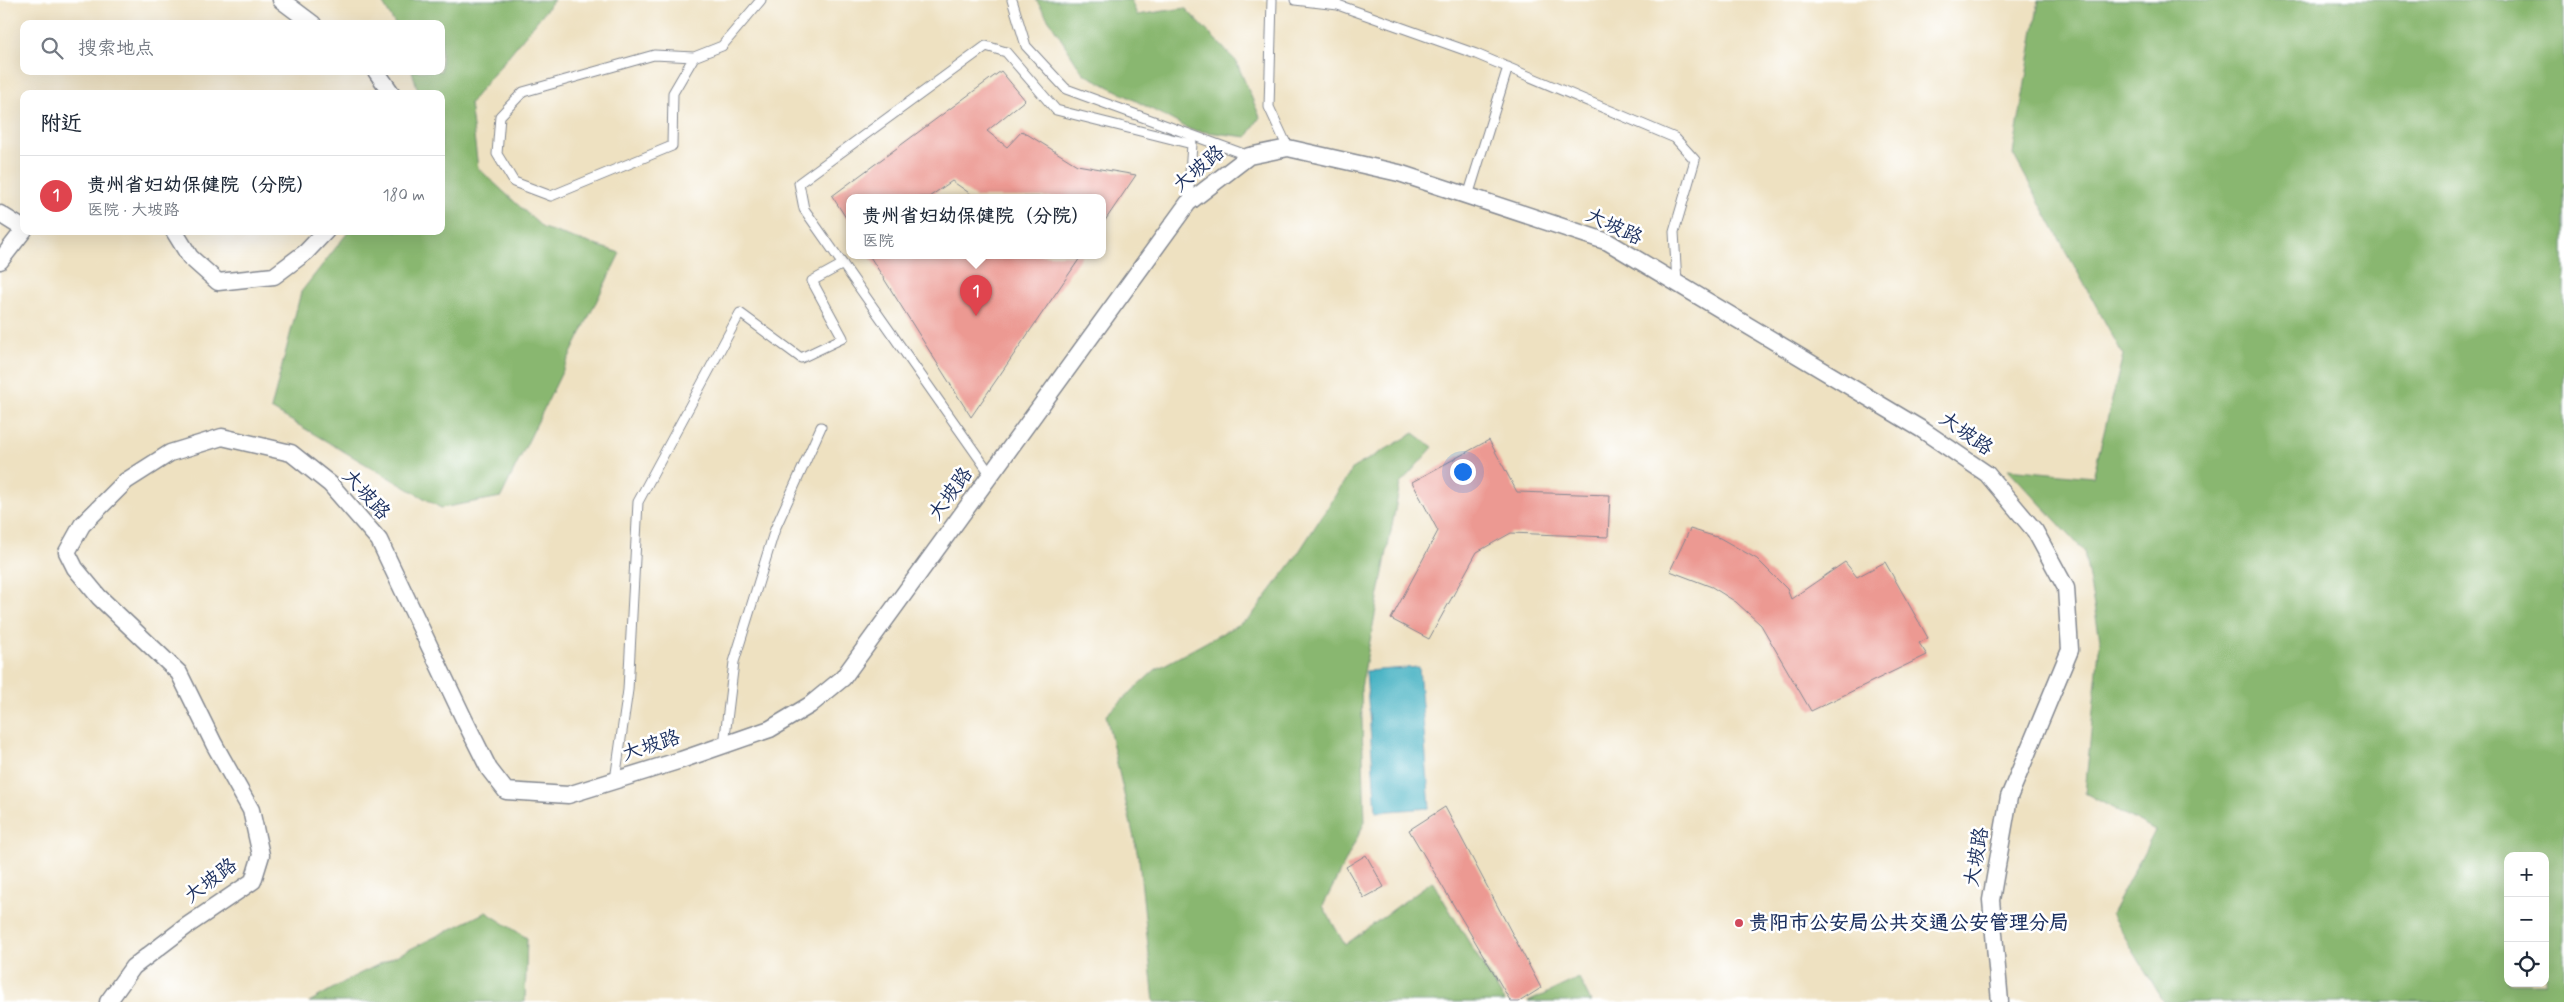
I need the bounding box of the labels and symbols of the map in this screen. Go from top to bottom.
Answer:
street label: 大坡路 [1167,139,1231,199]
street label: 大坡路 [1581,202,1648,252]
pin: 1 [960,275,992,316]
street label: 大坡路 [1934,406,1999,463]
your location [1450,459,1476,485]
street label: 大坡路 [922,461,980,526]
street label: 大坡路 [336,464,397,527]
street label: 大坡路 [618,724,685,768]
street label: 大坡路 [1958,824,1996,889]
street label: 大坡路 [179,852,244,910]
place label: 贵阳市公安局公共交通公安管理分局 [1749,910,2069,937]
marker: 贵阳市公安局公共交通公安管理分局 [1733,917,1745,929]

